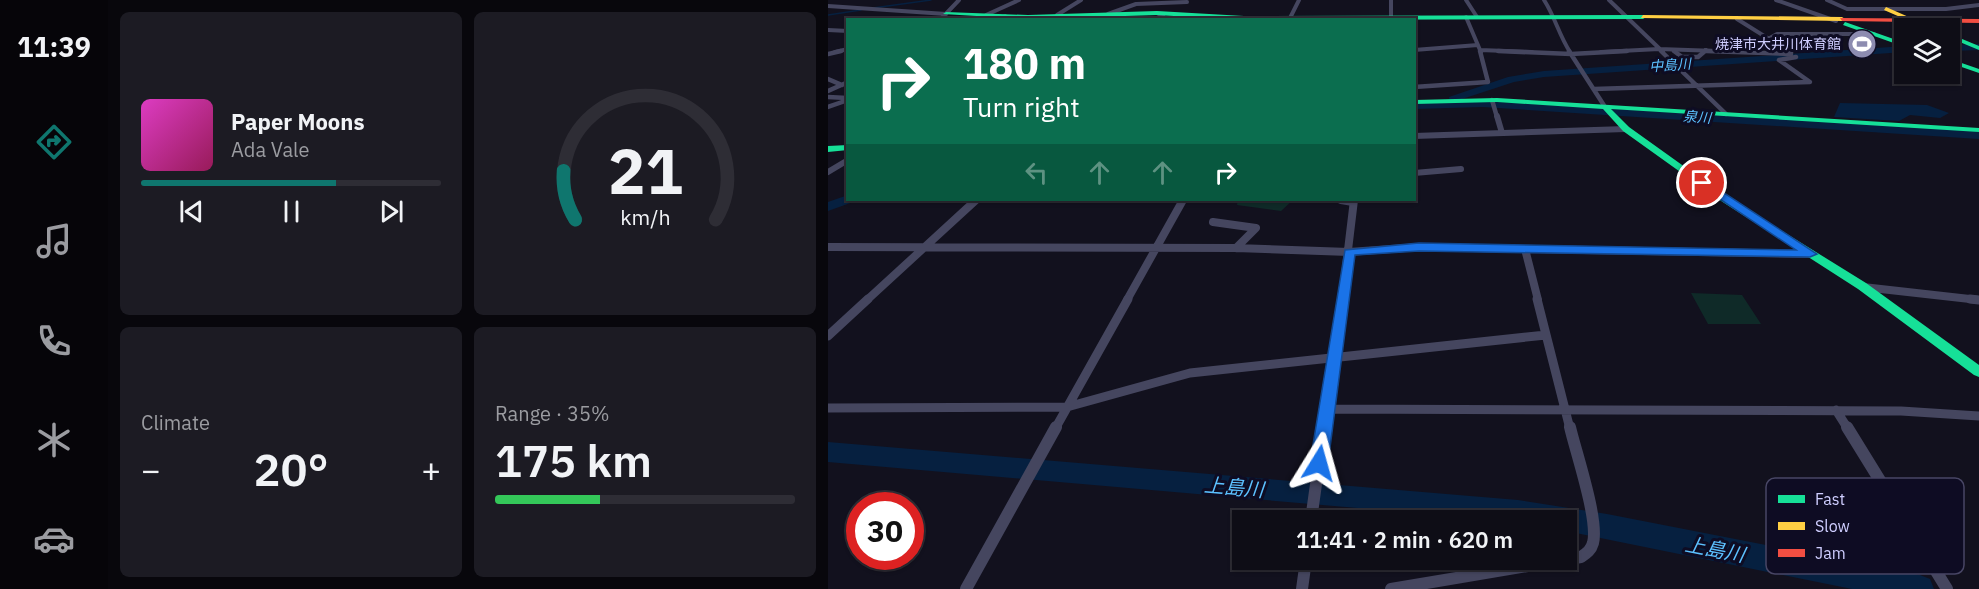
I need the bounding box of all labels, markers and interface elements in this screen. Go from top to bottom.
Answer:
map controls [1894,18,1960,84]
button: layers [1894,18,1960,84]
sports icon: 焼津市大井川体育館 [1846,28,1878,60]
text: 11:39 [17,29,91,64]
place label: 焼津市大井川体育館 [1715,35,1841,53]
text: 180 m [963,36,1086,91]
icon: right [864,42,942,120]
water label: 中島川 [1648,54,1694,75]
text: Turn right [963,89,1080,124]
text: Paper Moons [231,107,364,136]
water label: 泉川 [1682,107,1714,127]
icon: directions [33,121,75,163]
text: 21 [608,131,682,212]
text: Ada Vale [231,136,310,163]
icon: left [1020,156,1053,189]
icon: ahead [1083,156,1116,189]
icon: ahead [1146,156,1179,189]
icon: right [1209,156,1242,189]
pin [1676,157,1727,208]
icon: arrive [1685,166,1718,199]
icon: previous [175,195,208,228]
icon: pause [275,195,308,228]
icon: next [375,195,408,228]
text: km/h [620,204,670,232]
icon: music [33,220,75,262]
icon: phone [33,320,75,362]
text: Range · 35% [495,400,610,427]
text: Climate [141,409,210,436]
icon: climate [33,419,75,461]
text: 175 km [495,431,652,489]
position arrow [1287,431,1351,495]
text: 20° [253,440,329,498]
text: − [141,448,161,491]
text: + [421,448,441,491]
water label: 上島川 [1203,471,1267,503]
legend [1766,478,1964,574]
text: Fast [1815,489,1845,509]
speed limit sign: 30 [846,492,924,570]
text: Slow [1815,516,1850,536]
icon: car [33,518,75,560]
text: 11:41 · 2 min · 620 m [1296,525,1513,554]
water label: 上島川 [1683,530,1749,568]
text: Jam [1815,543,1846,563]

